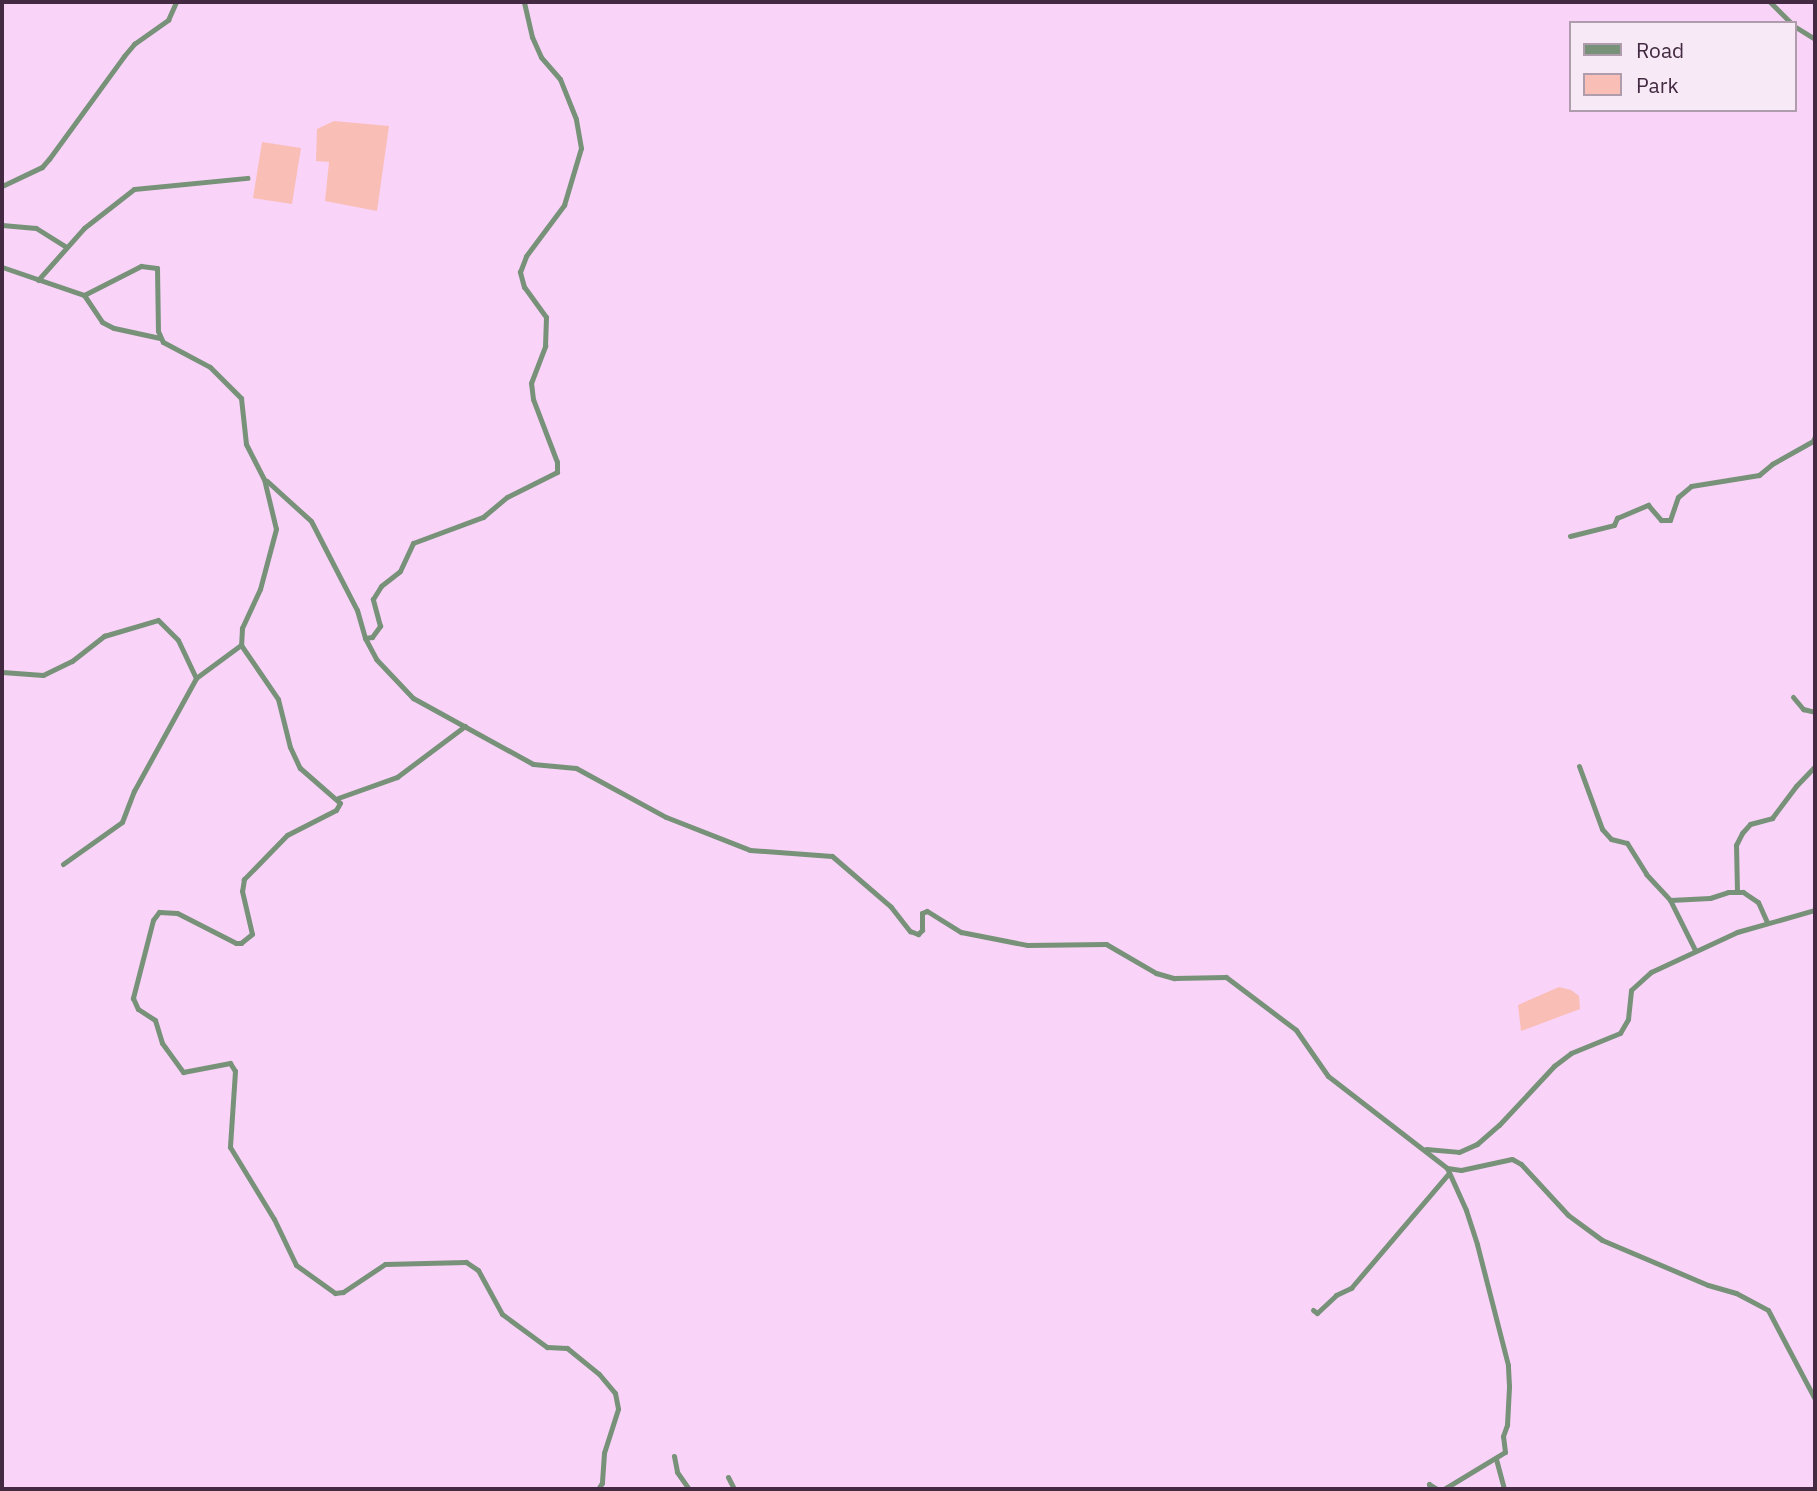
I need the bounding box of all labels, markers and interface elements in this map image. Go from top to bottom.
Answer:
legend [1568,21,1796,112]
text: Road [1636,36,1684,64]
text: Park [1636,71,1679,99]

